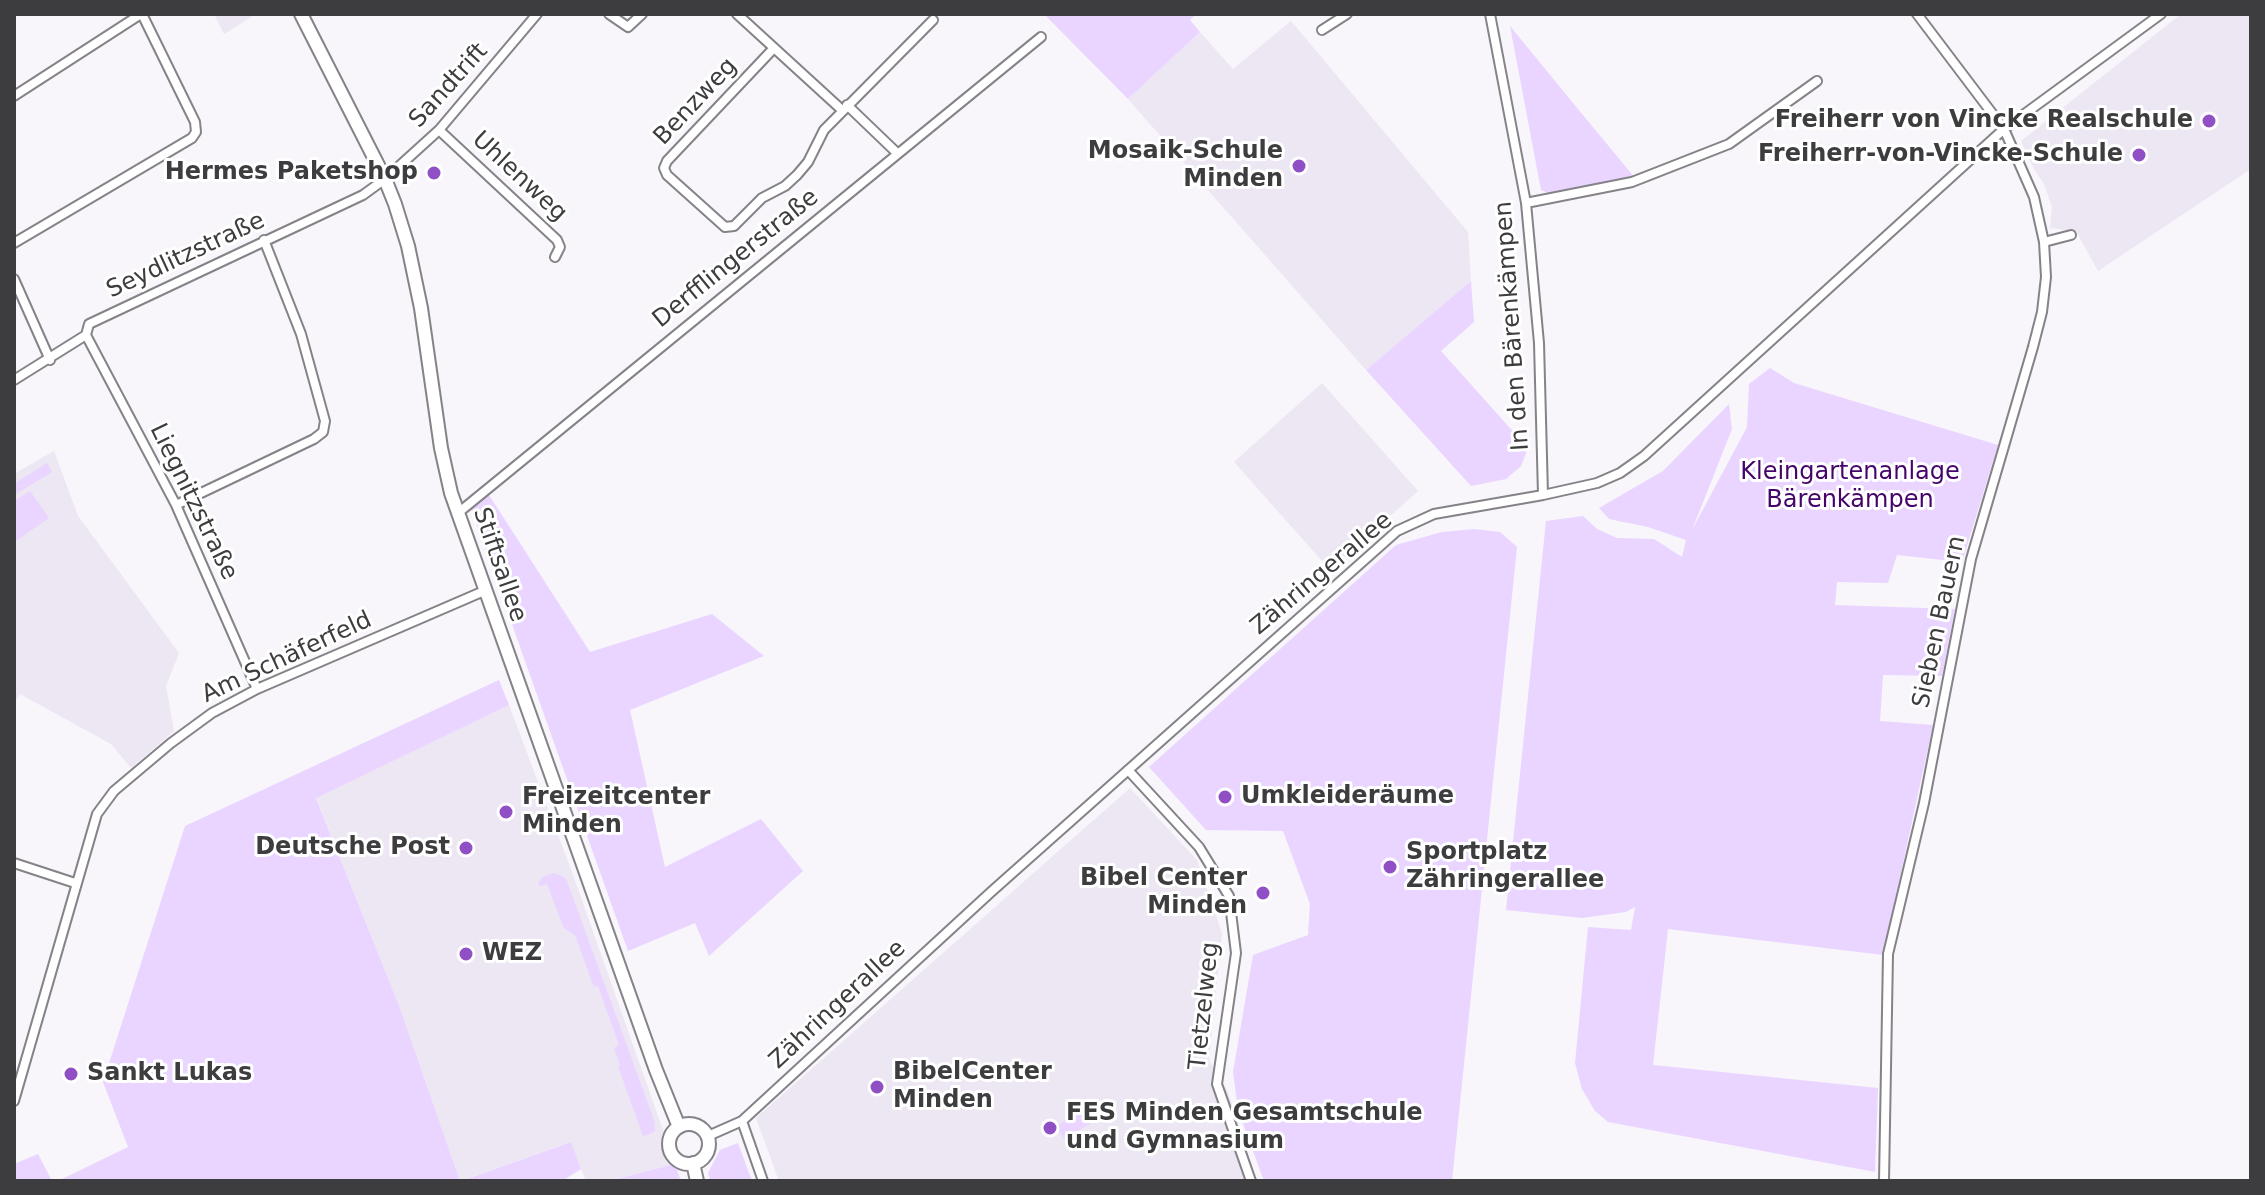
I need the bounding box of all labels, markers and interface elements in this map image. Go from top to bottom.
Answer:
street label: Sandtrift [404,38,494,134]
street label: Benzweg [648,52,744,152]
place label: Freiherr von Vincke Realschule [1775,107,2193,135]
marker: Freiherr von Vincke Realschule [2200,112,2218,130]
street label: Uhlenweg [466,126,572,228]
place label: Mosaik-Schule Minden [1088,138,1283,194]
place label: Freiherr-von-Vincke-Schule [1758,141,2123,169]
marker: Freiherr-von-Vincke-Schule [2130,146,2148,164]
marker: Mosaik-Schule Minden [1290,157,1308,175]
place label: Hermes Paketshop [165,159,418,187]
marker: Hermes Paketshop [425,164,443,182]
street label: Derfflingerstraße [648,183,824,335]
street label: In den Bärenkämpen [1490,200,1536,452]
street label: Seydlitzstraße [102,207,270,305]
street label: Liegnitzstraße [143,419,243,585]
park label: Kleingartenanlage Bärenkämpen [1740,459,1960,515]
street label: Stiftsallee [466,504,532,626]
street label: Zähringerallee [1246,507,1398,641]
street label: Sieben Bauern [1908,533,1972,711]
street label: Am Schäferfeld [198,606,376,710]
place label: Umkleideräume [1241,783,1454,811]
place label: Freizeitcenter Minden [522,784,710,840]
marker: Umkleideräume [1216,788,1234,806]
marker: Freizeitcenter Minden [497,803,515,821]
place label: Deutsche Post [255,834,450,862]
marker: Deutsche Post [457,839,475,857]
place label: Sportplatz Zähringerallee [1406,839,1604,895]
marker: Sportplatz Zähringerallee [1381,858,1399,876]
place label: Bibel Center Minden [1080,865,1247,921]
marker: Bibel Center Minden [1254,884,1272,902]
street label: Zähringerallee [764,935,912,1075]
place label: WEZ [482,940,542,968]
street label: Tietzelweg [1184,941,1226,1071]
marker: WEZ [457,945,475,963]
place label: BibelCenter Minden [893,1059,1052,1115]
place label: Sankt Lukas [87,1060,252,1088]
marker: Sankt Lukas [62,1065,80,1083]
marker: BibelCenter Minden [868,1078,886,1096]
place label: FES Minden Gesamtschule und Gymnasium [1066,1100,1423,1156]
marker: FES Minden Gesamtschule und Gymnasium [1041,1119,1059,1137]

